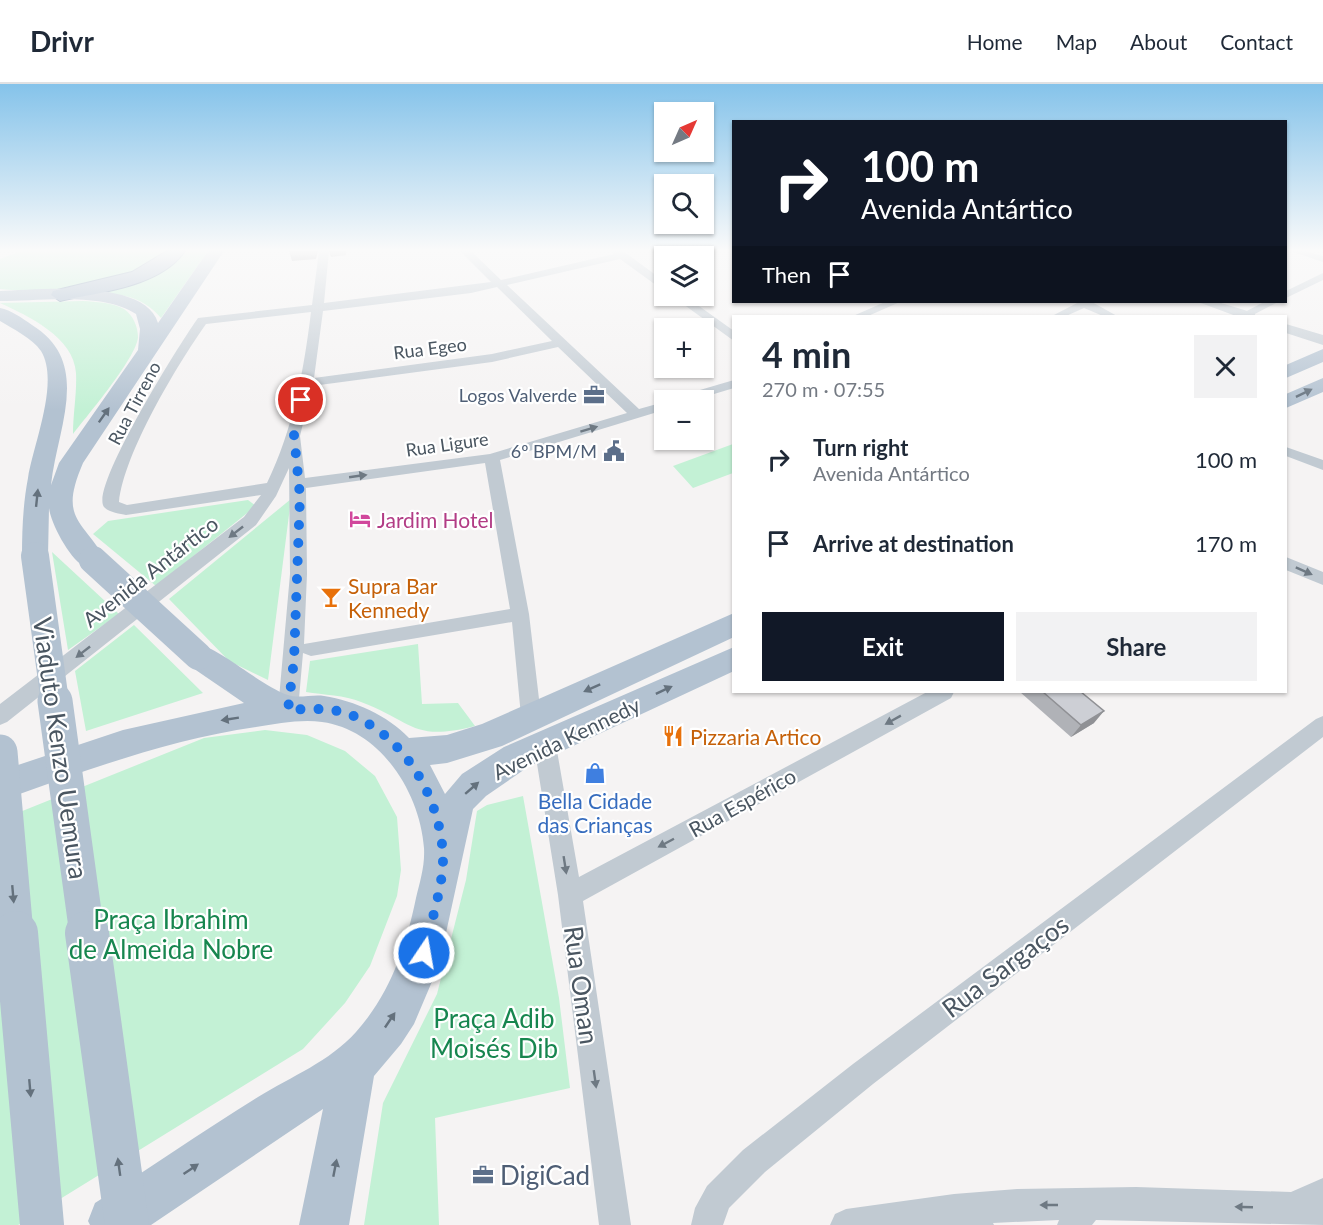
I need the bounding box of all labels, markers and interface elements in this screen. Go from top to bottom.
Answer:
text: Drivr [30,24,94,58]
text: Home [967,29,1023,54]
text: Map [1056,29,1097,54]
text: About [1130,29,1187,54]
text: Contact [1220,29,1293,54]
north arrow [654,102,714,162]
map controls [654,102,714,450]
text: 100 m [861,141,979,191]
icon: right [762,144,840,222]
button: search [654,174,714,234]
text: Avenida Antártico [861,192,1073,225]
button: layers [654,246,714,306]
icon: arrive [823,258,856,291]
text: Then [762,261,811,288]
button: + [654,318,714,378]
text: 4 min [762,332,851,376]
street label: Rua Egeo [392,333,468,363]
button: close [1194,335,1257,398]
street label: Rua Tirreno [103,358,165,448]
pin [275,374,326,425]
text: 270 m · 07:55 [762,377,885,401]
icon: arrive [284,383,317,416]
office icon: Logos Valverde [582,383,606,407]
place label: Logos Valverde [459,384,577,406]
one-way arrow [1296,389,1313,398]
button: − [654,390,714,450]
one-way arrow [98,407,110,423]
one-way arrow [580,424,598,433]
street label: Rua Ligure [404,427,490,461]
text: Turn right [813,434,908,461]
public building icon: 6º BPM/M [602,439,626,463]
place label: 6º BPM/M [511,440,597,462]
icon: right [762,443,795,476]
text: 100 m [1195,446,1257,473]
text: Avenida Antártico [813,461,970,485]
one-way arrow [348,472,367,481]
one-way arrow [33,488,42,507]
hotel icon: Jardim Hotel [348,507,372,531]
place label: Jardim Hotel [377,507,494,532]
street label: Avenida Antártico [77,510,223,632]
one-way arrow [229,525,244,537]
icon: arrive [762,527,795,560]
text: Arrive at destination [813,530,1014,557]
text: 170 m [1195,530,1257,557]
one-way arrow [1296,566,1314,576]
place label: Supra Bar Kennedy [348,573,438,622]
bar icon: Supra Bar Kennedy [319,585,343,609]
button: Exit [762,612,1004,681]
button: Share [1016,612,1257,681]
street label: Viaduto Kenzo Uemura [27,615,95,881]
one-way arrow [75,645,90,657]
one-way arrow [583,683,601,693]
one-way arrow [655,686,672,695]
street label: Avenida Kennedy [488,691,644,784]
one-way arrow [220,714,239,723]
one-way arrow [884,715,901,725]
restaurant icon: Pizzaria Artico [661,724,685,748]
place label: Pizzaria Artico [690,724,821,749]
shop icon: Bella Cidade das Crianças [583,761,607,785]
street label: Rua Espérico [684,762,800,842]
one-way arrow [464,782,479,795]
place label: Bella Cidade das Crianças [537,788,653,837]
one-way arrow [658,838,675,848]
one-way arrow [561,856,570,875]
one-way arrow [8,884,18,903]
park label: Praça Ibrahim de Almeida Nobre [69,903,273,965]
street label: Rua Sargaços [935,908,1075,1024]
position arrow [392,921,456,985]
street label: Rua Oman [558,924,606,1046]
park label: Praça Adib Moisés Dib [430,1002,558,1064]
one-way arrow [385,1012,396,1028]
one-way arrow [591,1070,600,1089]
one-way arrow [25,1078,35,1097]
one-way arrow [114,1157,123,1176]
one-way arrow [331,1158,340,1177]
place label: DigiCad [500,1159,590,1191]
office icon: DigiCad [471,1163,495,1187]
one-way arrow [183,1164,199,1175]
one-way arrow [1040,1200,1059,1210]
one-way arrow [1234,1202,1253,1212]

